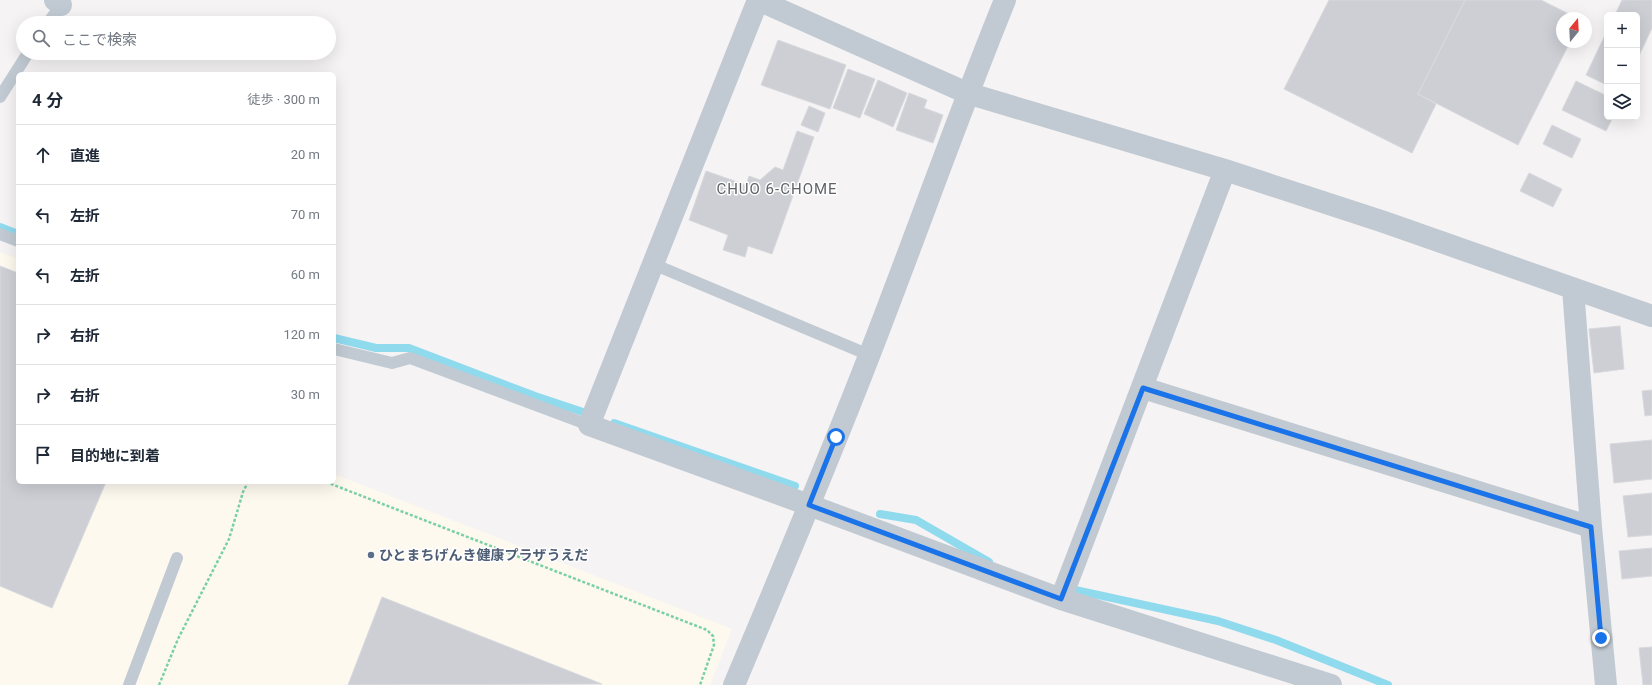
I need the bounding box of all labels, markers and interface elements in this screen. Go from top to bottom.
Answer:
north arrow [1556,12,1592,48]
map controls [1604,12,1640,120]
button: + [1604,12,1640,48]
search box [16,16,336,60]
icon: search [30,27,52,49]
text: ここで検索 [62,31,137,49]
button: − [1604,48,1640,84]
button: layers [1604,84,1640,120]
text: 4 分 [32,90,63,110]
text: 徒歩 · 300 m [248,92,320,107]
icon: ahead [32,144,54,166]
text: 直進 [70,147,100,165]
text: 20 m [291,147,320,162]
district label: CHUO 6-CHOME [716,180,838,198]
icon: left [32,204,54,226]
text: 左折 [70,207,100,225]
text: 70 m [291,207,320,222]
icon: left [32,264,54,286]
text: 左折 [70,267,100,285]
text: 60 m [291,267,320,282]
icon: right [32,324,54,346]
text: 右折 [70,327,100,345]
text: 120 m [283,327,320,342]
icon: right [32,384,54,406]
text: 右折 [70,387,100,405]
text: 30 m [291,387,320,402]
route start [827,428,845,446]
icon: arrive [32,444,54,466]
text: 目的地に到着 [70,447,160,465]
place label: ひとまちげんき健康プラザうえだ [379,547,589,563]
marker: ひとまちげんき健康プラザうえだ [366,550,376,560]
route end [1592,629,1610,647]

